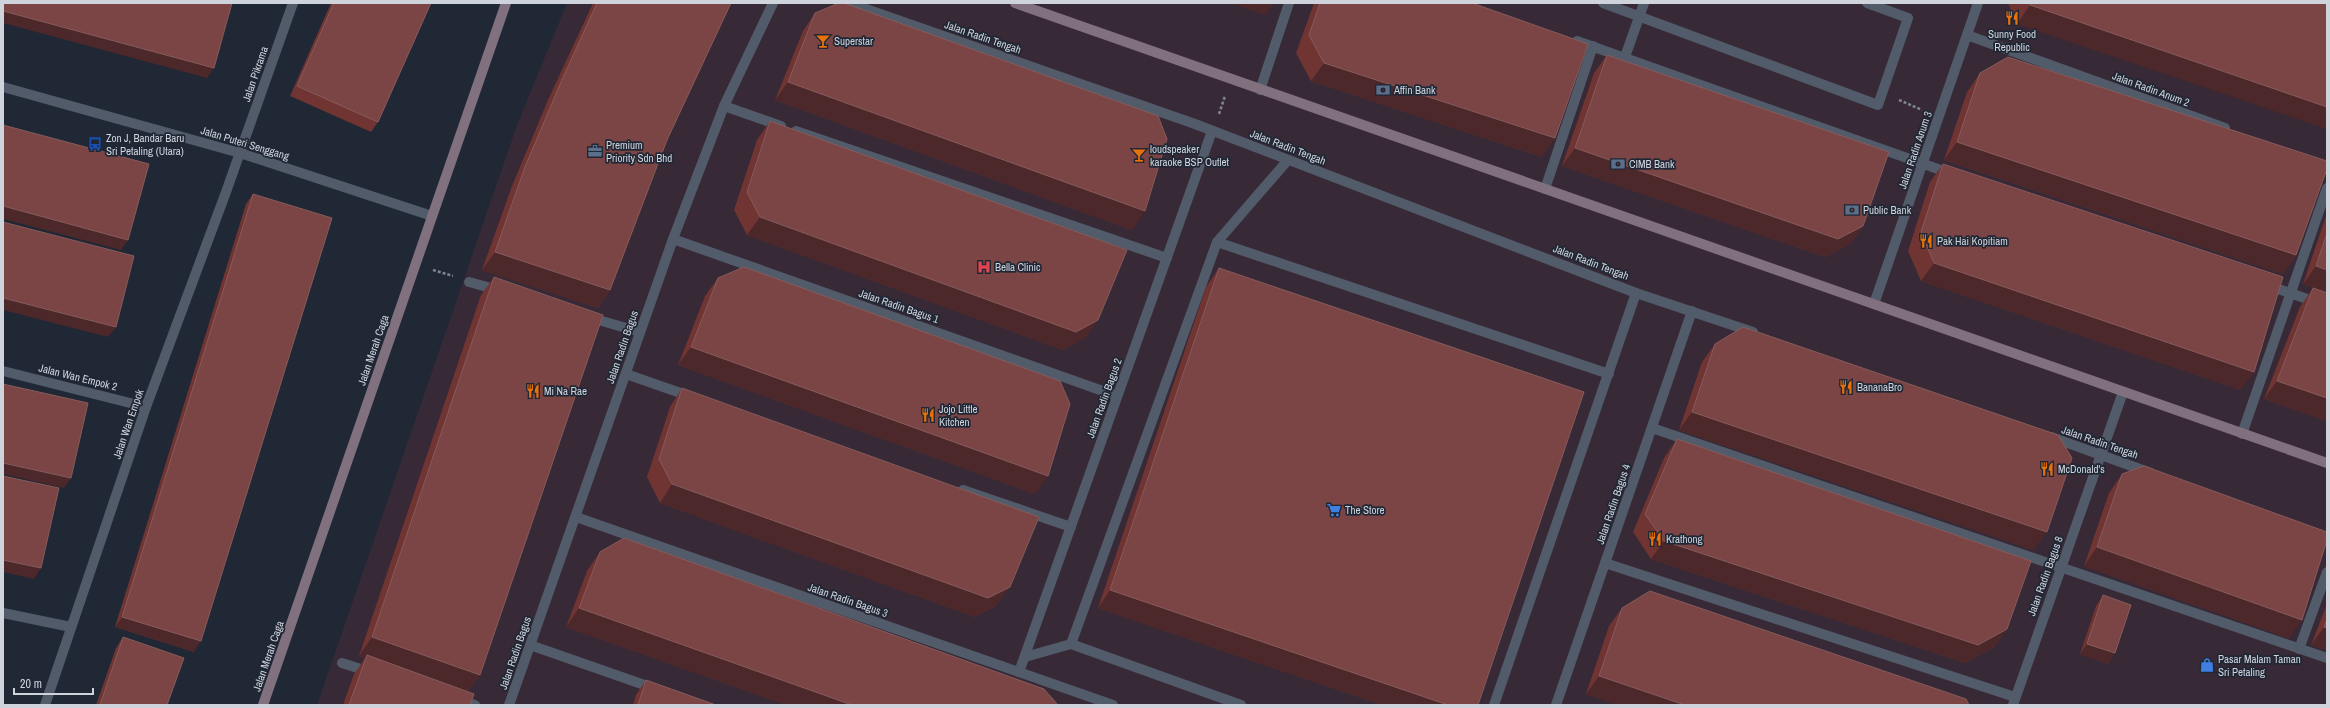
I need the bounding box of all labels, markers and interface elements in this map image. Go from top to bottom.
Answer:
restaurant icon: Sunny Food Republic [2004,10,2020,26]
street label: Jalan Radin Tengah [943,17,1023,57]
place label: Sunny Food Republic [1988,27,2036,54]
bar icon: Superstar [815,33,831,49]
place label: Superstar [834,34,873,48]
street label: Jalan Pikrama [239,44,271,104]
street label: Jalan Radin Anum 2 [2110,69,2192,109]
bank icon: Affin Bank [1375,82,1391,98]
place label: Affin Bank [1393,83,1436,97]
street label: Jalan Radin Anum 3 [1895,109,1935,191]
street label: Jalan Puteri Senggang [199,123,291,163]
street label: Jalan Radin Tengah [1248,126,1328,168]
place label: Zon J, Bandar Baru Sri Petaling (Utara) [106,131,184,158]
bus stop icon: Zon J, Bandar Baru Sri Petaling (Utara) [87,136,103,152]
place label: Premium Priority Sdn Bhd [606,138,672,165]
place label: loudspeaker karaoke BSP Outlet [1150,142,1230,169]
office icon: Premium Priority Sdn Bhd [587,143,603,159]
bar icon: loudspeaker karaoke BSP Outlet [1131,147,1147,163]
bank icon: CIMB Bank [1610,156,1626,172]
place label: CIMB Bank [1629,157,1675,171]
bank icon: Public Bank [1844,202,1860,218]
place label: Public Bank [1863,203,1912,217]
restaurant icon: Pak Hai Kopitiam [1918,233,1934,249]
place label: Pak Hai Kopitiam [1937,234,2008,248]
street label: Jalan Radin Tengah [1551,241,1631,283]
hospital icon: Bella Clinic [976,259,992,275]
place label: Bella Clinic [995,260,1041,274]
street label: Jalan Radin Bagus 1 [857,286,941,326]
street label: Jalan Radin Bagus [603,308,641,385]
street label: Jalan Merah Caga [354,313,392,387]
street label: Jalan Radin Bagus 2 [1083,356,1125,440]
street label: Jalan Wan Empok 2 [37,360,119,394]
restaurant icon: BananaBro [1838,379,1854,395]
place label: BananaBro [1857,380,1902,394]
restaurant icon: Mi Na Rae [525,383,541,399]
place label: Mi Na Rae [544,384,587,398]
street label: Jalan Wan Empok [110,387,147,461]
place label: Jojo Little Kitchen [939,402,978,429]
restaurant icon: Jojo Little Kitchen [920,407,936,423]
street label: Jalan Radin Tengah [2060,422,2140,462]
restaurant icon: McDonald's [2039,461,2055,477]
street label: Jalan Radin Bagus 4 [1593,462,1633,546]
place label: McDonald's [2058,462,2105,476]
supermarket icon: The Store [1326,502,1342,518]
place label: The Store [1345,503,1385,517]
restaurant icon: Krathong [1647,531,1663,547]
place label: Krathong [1666,532,1703,546]
street label: Jalan Radin Bagus 8 [2024,534,2066,618]
street label: Jalan Radin Bagus 3 [806,580,890,620]
street label: Jalan Radin Bagus [496,614,534,691]
street label: Jalan Merah Caga [249,619,287,693]
place label: Pasar Malam Taman Sri Petaling [2218,652,2301,679]
shop icon: Pasar Malam Taman Sri Petaling [2199,657,2215,673]
scale bar [14,670,93,696]
text: 20 m [20,676,42,692]

